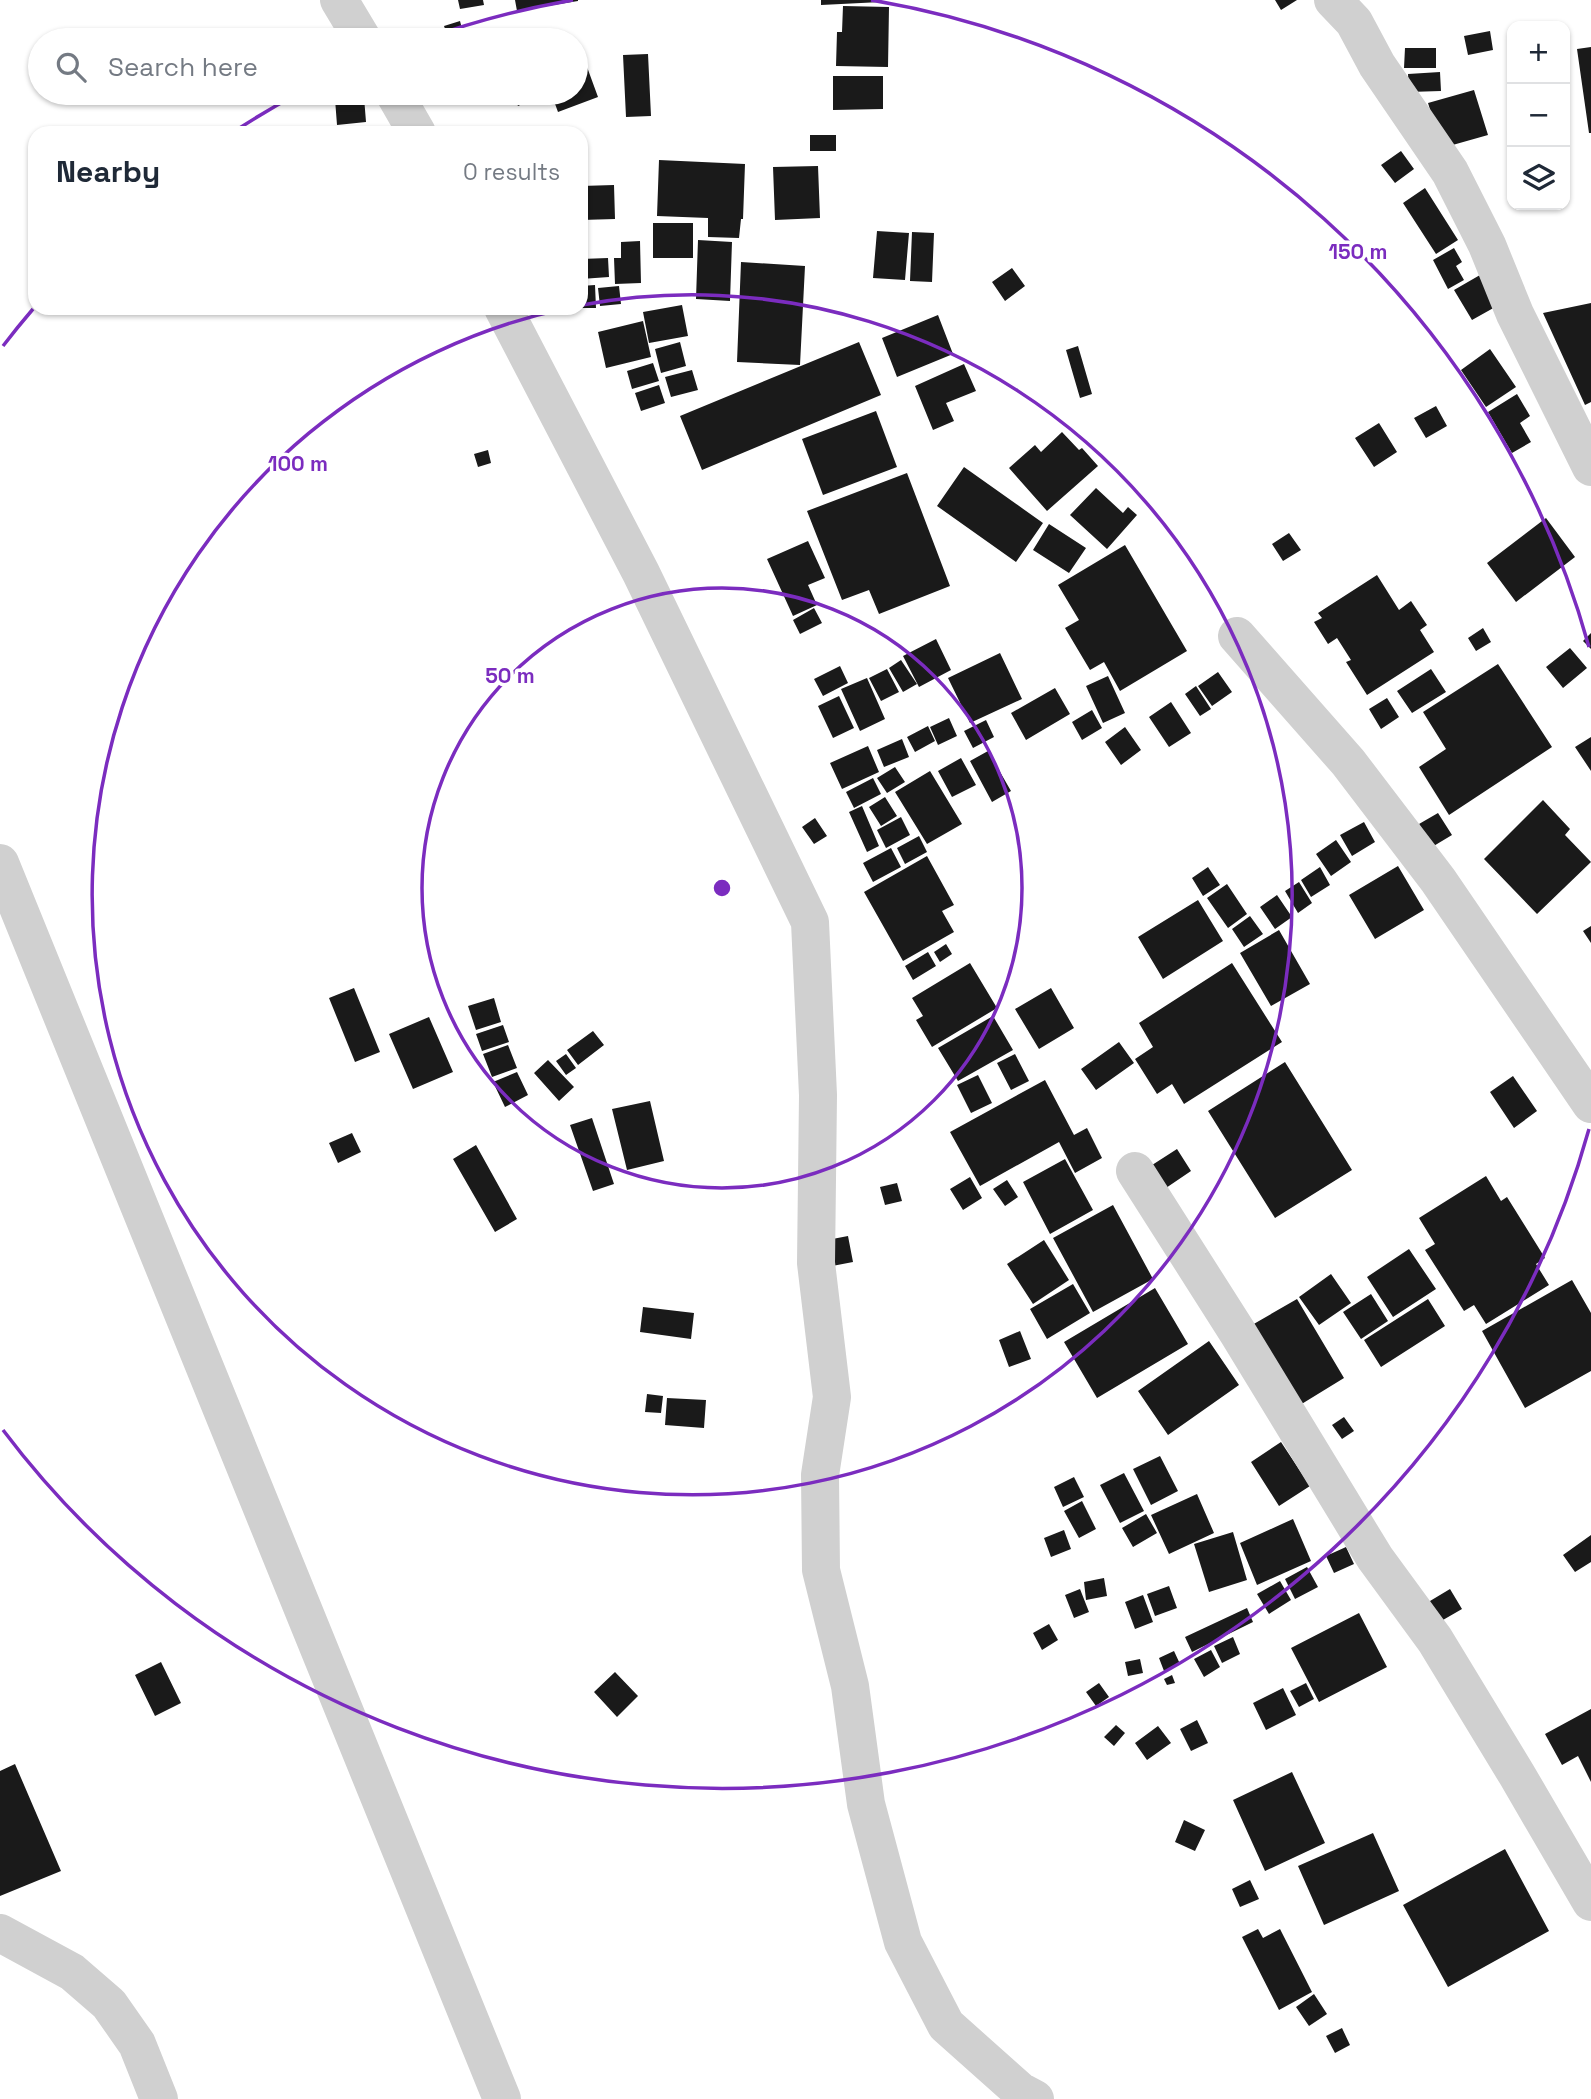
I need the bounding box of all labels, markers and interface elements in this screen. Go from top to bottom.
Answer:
map controls [1507,21,1570,210]
button: + [1507,21,1570,84]
search box [28,28,588,105]
icon: search [52,48,90,86]
text: Search here [108,50,258,84]
button: − [1507,84,1570,147]
button: layers [1507,147,1570,210]
text: Nearby [56,152,160,191]
text: 0 results [463,157,560,187]
text: 150 m [1329,238,1387,265]
text: 100 m [268,450,328,477]
text: 50 m [485,662,535,689]
centre of rings [710,876,734,900]

